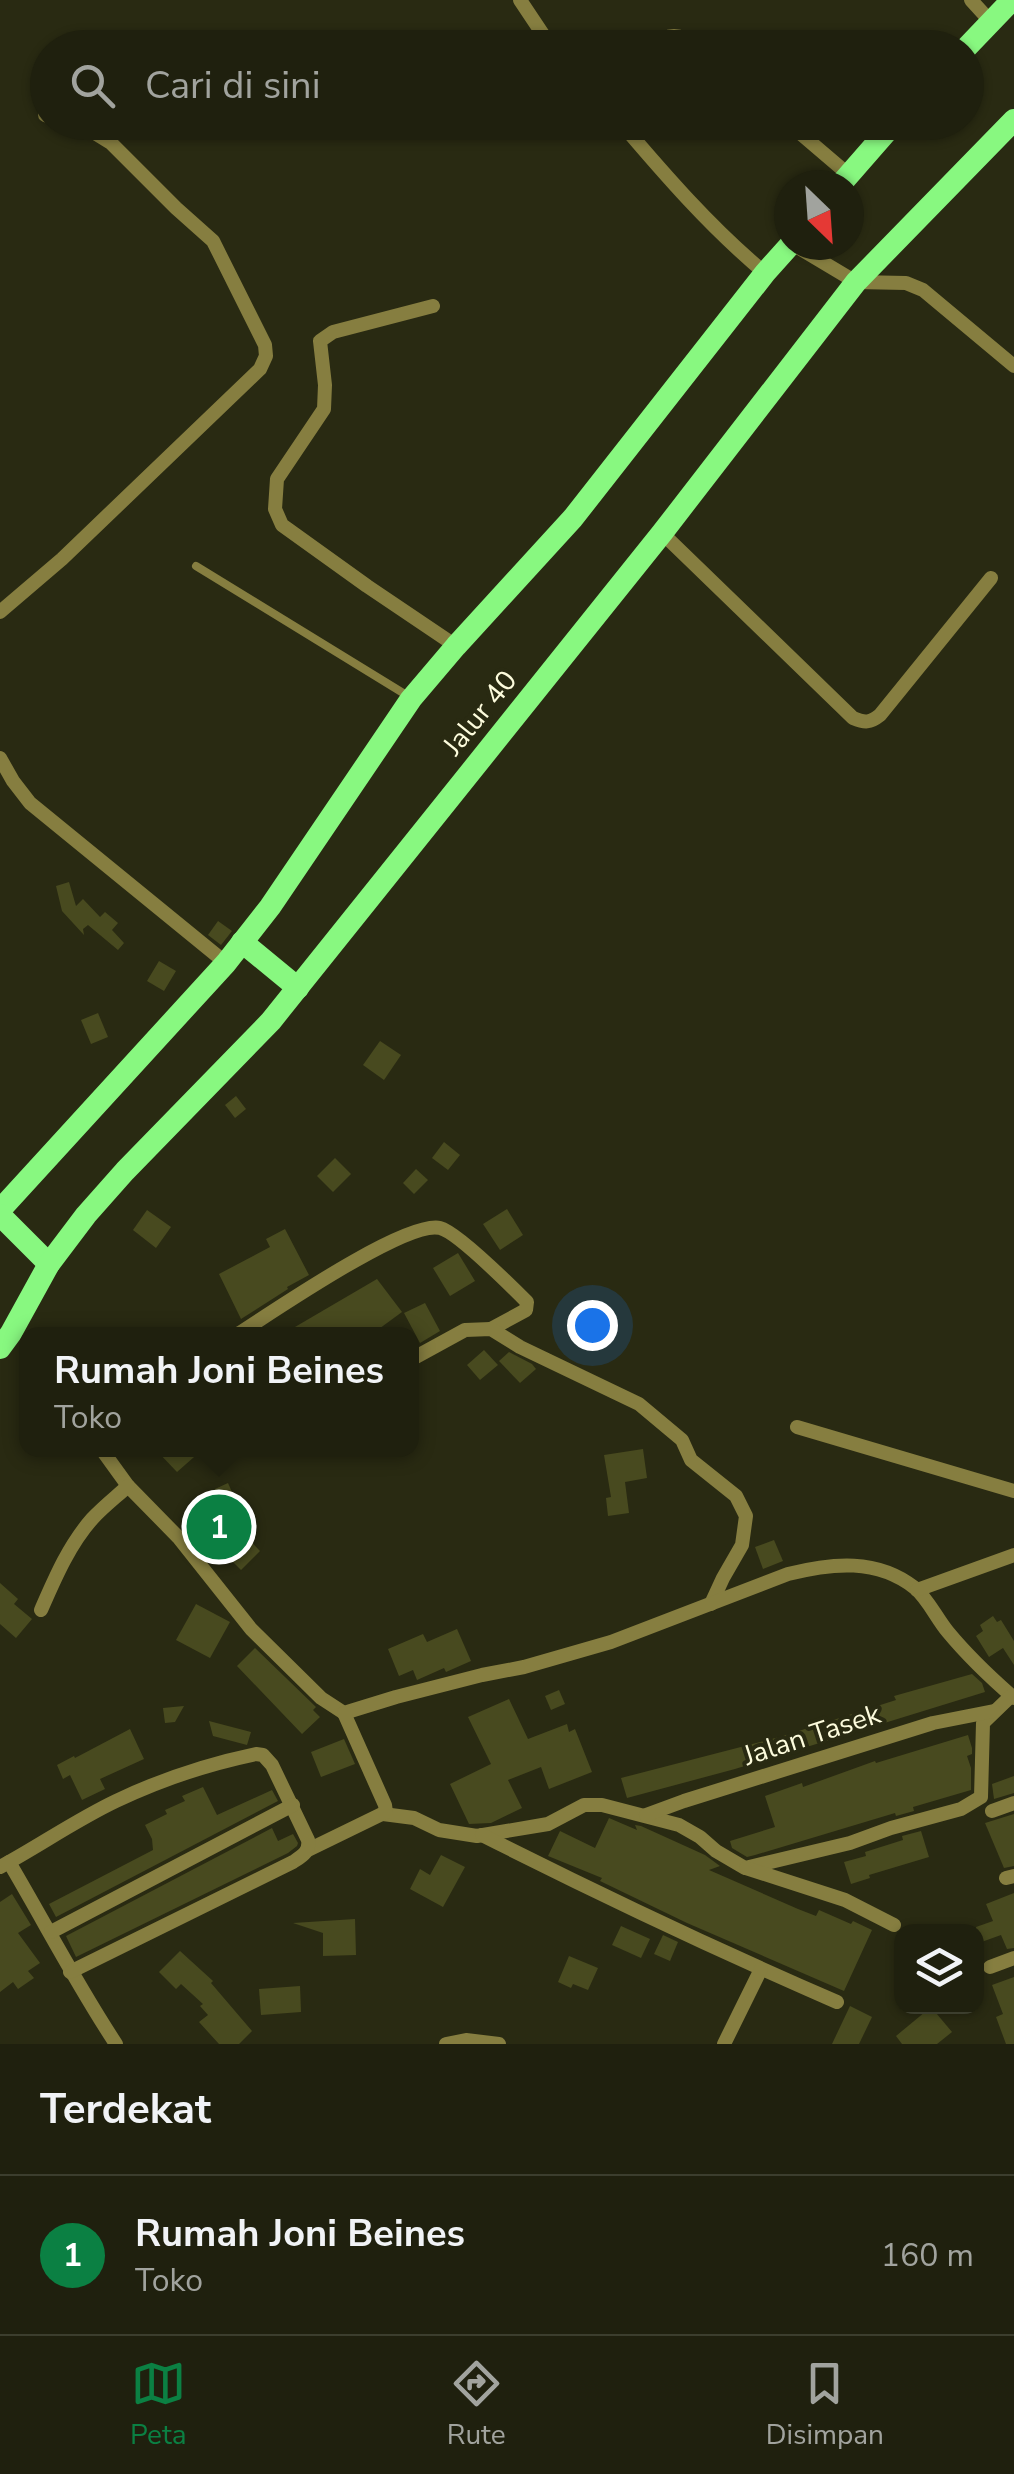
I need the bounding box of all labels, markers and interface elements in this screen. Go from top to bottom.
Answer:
search box [30,30,984,140]
icon: search [65,58,120,113]
text: Cari di sini [145,60,321,111]
north arrow [774,170,864,260]
street label: Jalur 40 [434,663,526,764]
your location [567,1300,618,1351]
popup [19,1327,419,1457]
text: Rumah Joni Beines [54,1345,384,1396]
text: Toko [54,1396,122,1439]
pin: 1 [186,1490,252,1564]
street label: Jalan Tasek [738,1695,886,1775]
map controls [894,1924,984,2014]
button: layers [894,1924,984,2014]
text: Terdekat [40,2081,211,2138]
text: Rumah Joni Beines [135,2208,465,2259]
text: 1 [63,2234,82,2277]
text: 160 m [881,2234,974,2277]
text: Toko [135,2259,203,2302]
tab: Peta [130,2356,187,2454]
tab: Rute [447,2356,506,2454]
tab: Disimpan [766,2356,884,2454]

